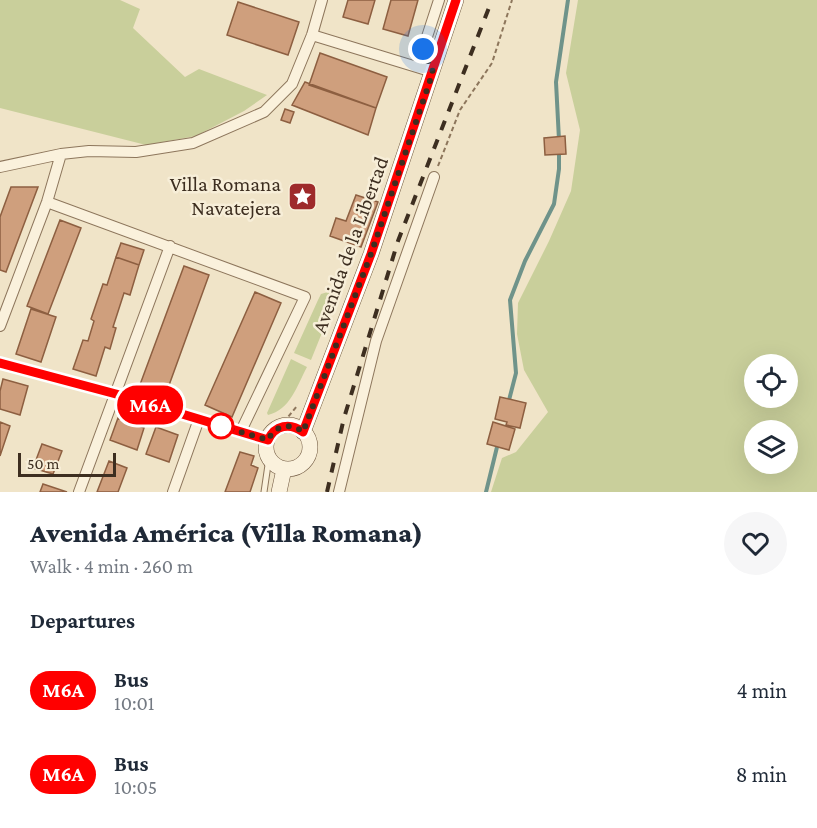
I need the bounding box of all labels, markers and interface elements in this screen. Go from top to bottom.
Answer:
your location [408,34,438,64]
street label: Avenida de la Libertad [307,153,393,337]
place label: Villa Romana Navatejera [170,172,281,220]
place icon: Villa Romana Navatejera [286,180,318,212]
map controls [744,354,798,474]
button: locate [744,354,798,408]
line badge: M6A [116,386,184,424]
text: M6A [129,393,171,417]
unlabelled marker [208,413,234,439]
button: layers [744,420,798,474]
scale bar [18,450,116,478]
text: 50 m [27,455,59,472]
button: heart [724,512,787,575]
text: Avenida América (Villa Romana) [30,517,423,548]
text: Walk · 4 min · 260 m [30,555,193,577]
text: Departures [30,608,135,633]
text: Bus [114,667,148,692]
text: M6A [42,678,84,702]
text: 4 min [736,678,787,703]
text: 10:01 [114,692,154,714]
text: Bus [114,751,148,776]
text: M6A [42,762,84,786]
text: 8 min [736,762,787,787]
text: 10:05 [114,776,157,798]

